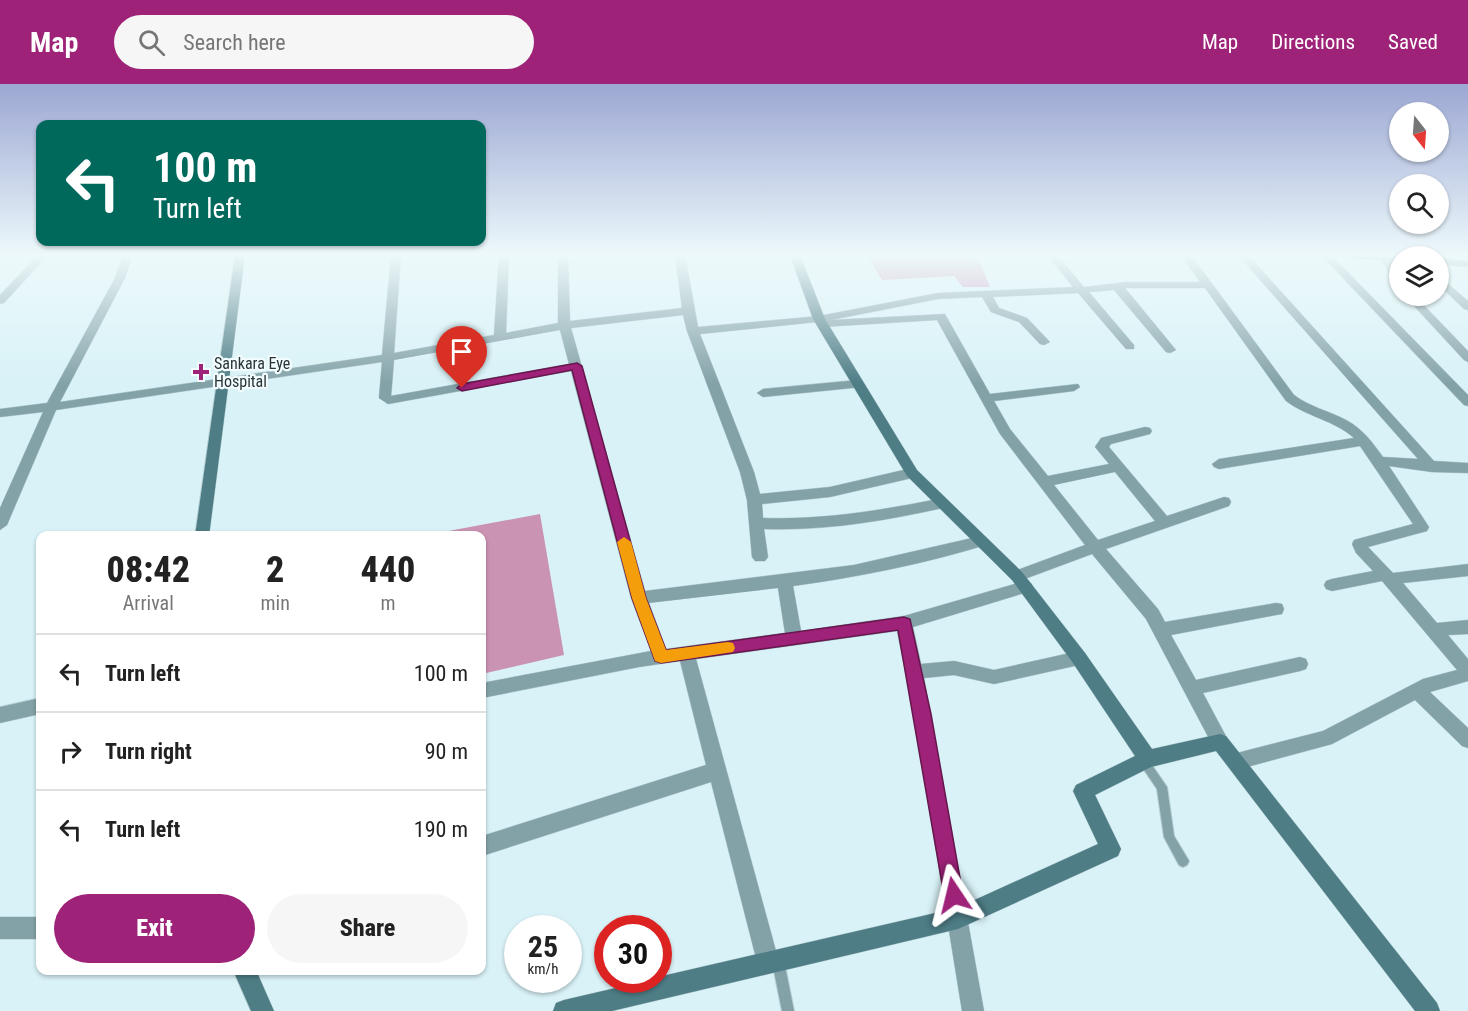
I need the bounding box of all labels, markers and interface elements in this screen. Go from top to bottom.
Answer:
search box [114,15,534,69]
text: Map [30,26,78,59]
icon: search [135,26,168,59]
text: Search here [183,30,286,55]
text: Map [1202,30,1238,54]
text: Directions [1271,30,1355,54]
text: Saved [1388,30,1438,54]
north arrow [1389,102,1449,162]
map controls [1389,102,1449,306]
text: 100 m [153,143,258,192]
icon: left [54,144,132,222]
button: search [1389,174,1449,234]
text: Turn left [153,193,242,225]
button: layers [1389,246,1449,306]
pin [436,326,487,388]
icon: arrive [445,335,478,368]
place label: Sankara Eye Hospital [214,354,290,391]
marker: Sankara Eye Hospital [192,363,210,381]
text: 08:42 [107,549,190,591]
text: 2 [266,549,284,591]
text: 440 [360,549,415,591]
text: Arrival [123,591,174,615]
text: min [261,591,290,615]
text: m [380,591,395,615]
icon: left [54,657,87,690]
text: Turn left [105,661,180,686]
text: 100 m [414,661,468,686]
icon: right [54,735,87,768]
text: Turn right [105,739,192,764]
text: 90 m [425,739,468,764]
icon: left [54,813,87,846]
text: Turn left [105,817,180,842]
text: 190 m [414,817,468,842]
position arrow [922,863,986,927]
button: Exit [54,894,255,963]
button: Share [267,894,468,963]
speed limit sign: 30 [594,915,672,993]
text: 25 [528,929,558,964]
text: km/h [528,960,558,978]

